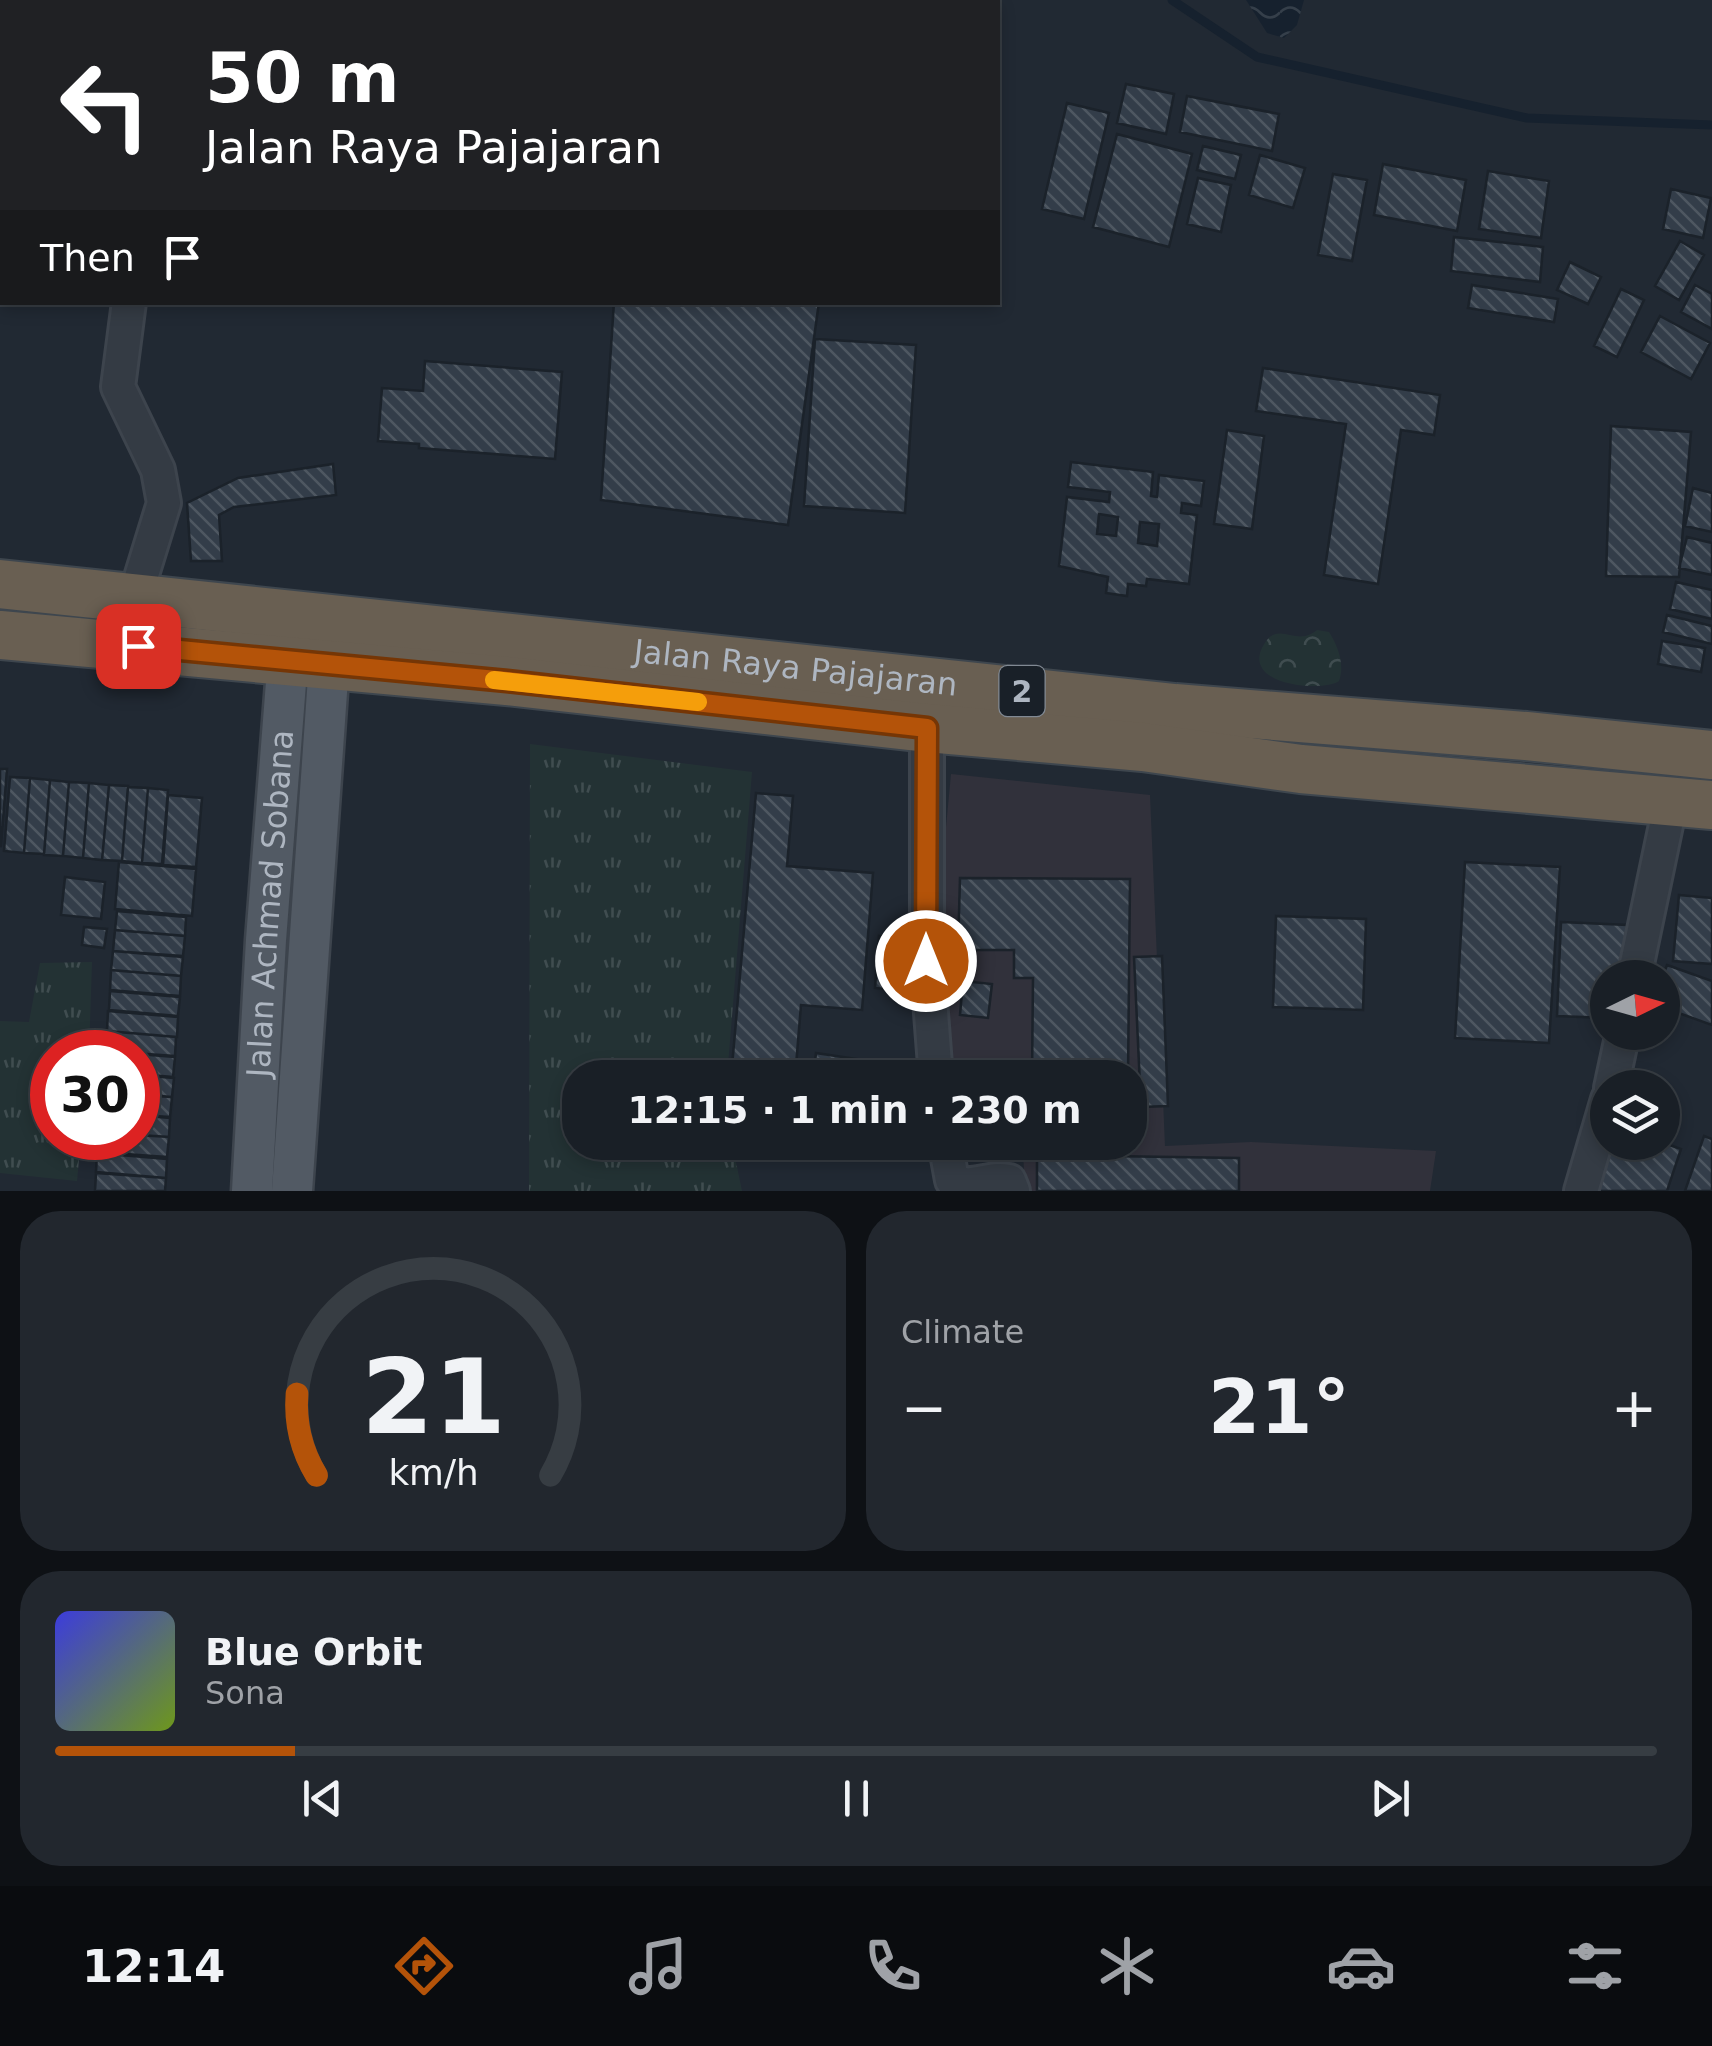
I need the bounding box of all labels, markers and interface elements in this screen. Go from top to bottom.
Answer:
text: 50 m [205,37,400,119]
icon: left [40,40,170,170]
text: Jalan Raya Pajajaran [205,121,663,174]
icon: arrive [155,230,210,285]
text: Then [40,236,135,280]
pin [96,604,181,689]
icon: arrive [111,619,166,674]
street label: Jalan Raya Pajajaran [630,632,959,704]
road number: 2 [1000,666,1044,716]
street label: Jalan Achmad Sobana [239,728,301,1080]
position arrow [874,909,978,1013]
north arrow [1590,960,1680,1050]
map controls [1590,960,1680,1160]
speed limit sign: 30 [30,1030,160,1160]
button: layers [1590,1070,1680,1160]
text: 12:15 · 1 min · 230 m [627,1088,1082,1132]
text: Climate [901,1313,1024,1351]
text: 21 [361,1336,505,1458]
text: 21° [1208,1363,1350,1451]
text: − [901,1376,947,1440]
text: + [1611,1376,1657,1440]
text: km/h [388,1452,478,1493]
text: Blue Orbit [205,1630,422,1674]
text: Sona [205,1674,285,1712]
icon: previous [295,1771,350,1826]
icon: pause [829,1771,884,1826]
icon: next [1363,1771,1418,1826]
icon: directions [389,1931,459,2001]
icon: music [623,1931,693,2001]
icon: phone [858,1931,928,2001]
icon: climate [1092,1931,1162,2001]
icon: car [1326,1931,1396,2001]
icon: filters [1560,1931,1630,2001]
text: 12:14 [82,1940,225,1993]

